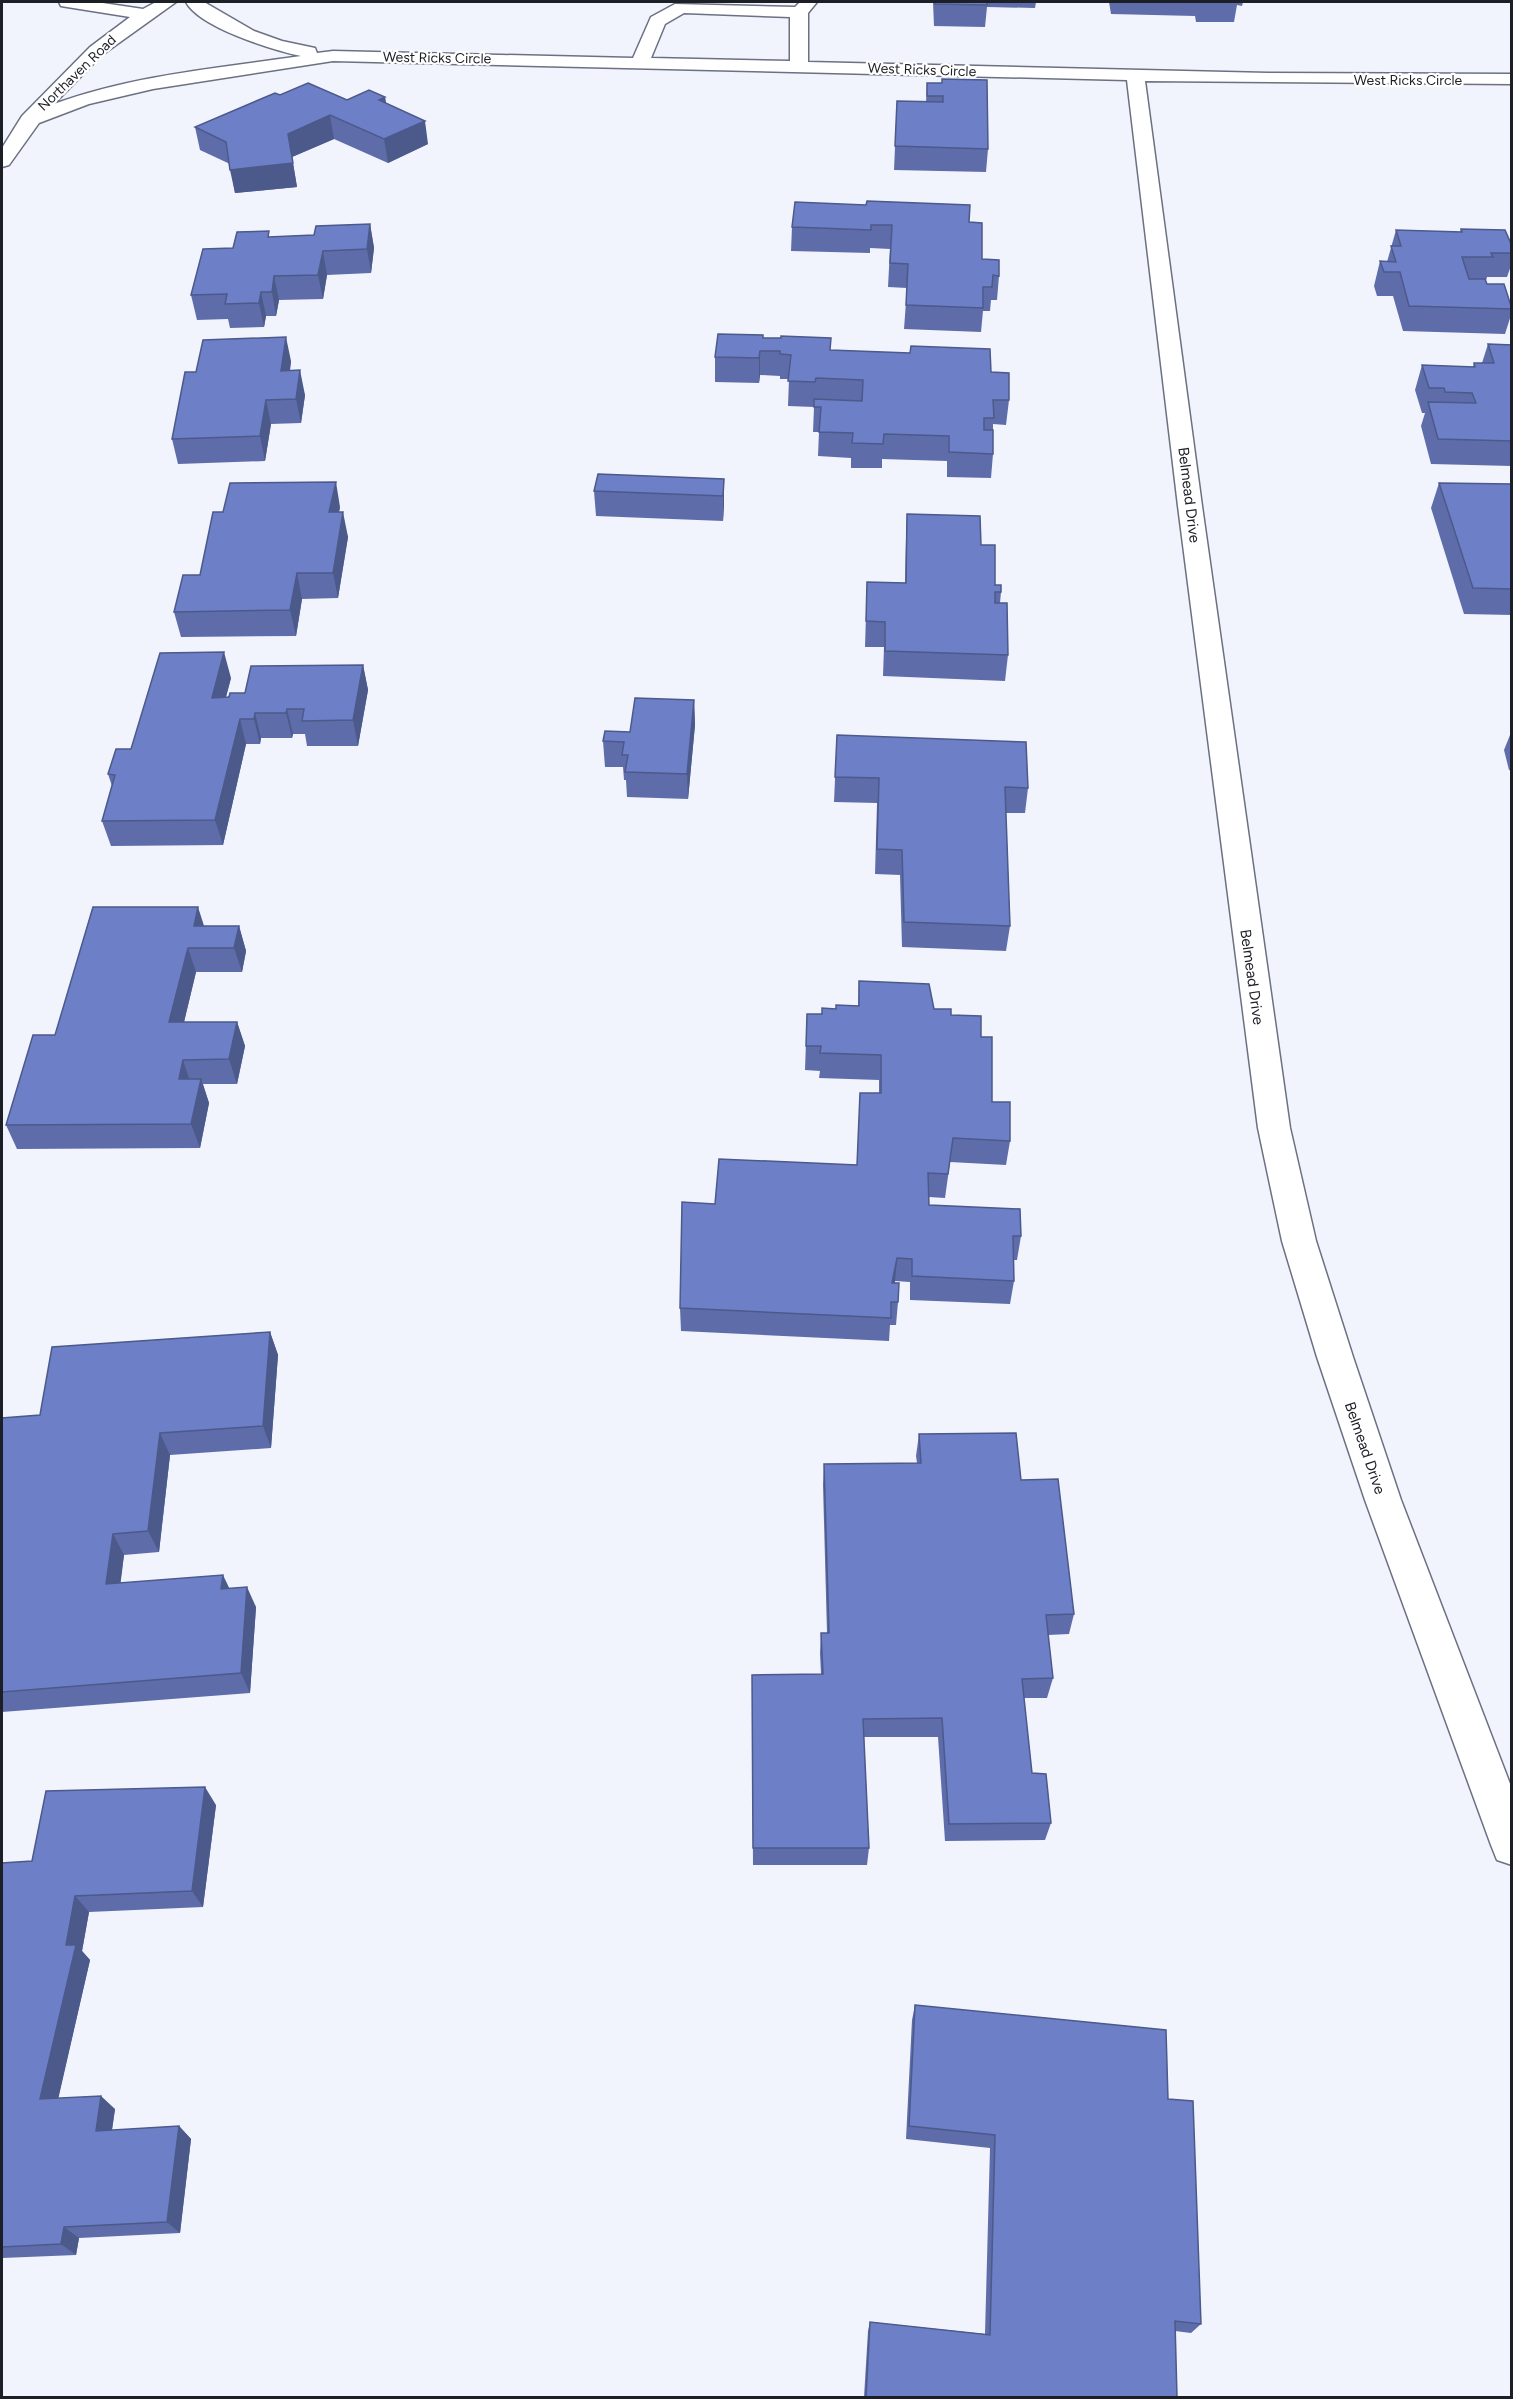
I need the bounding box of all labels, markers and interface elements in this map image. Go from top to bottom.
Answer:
street label: Northaven Road [34,31,120,115]
street label: West Ricks Circle [383,49,492,67]
street label: West Ricks Circle [867,60,977,80]
street label: West Ricks Circle [1354,72,1463,89]
street label: Belmead Drive [1174,446,1204,544]
street label: Belmead Drive [1236,928,1268,1026]
street label: Belmead Drive [1341,1399,1389,1497]

